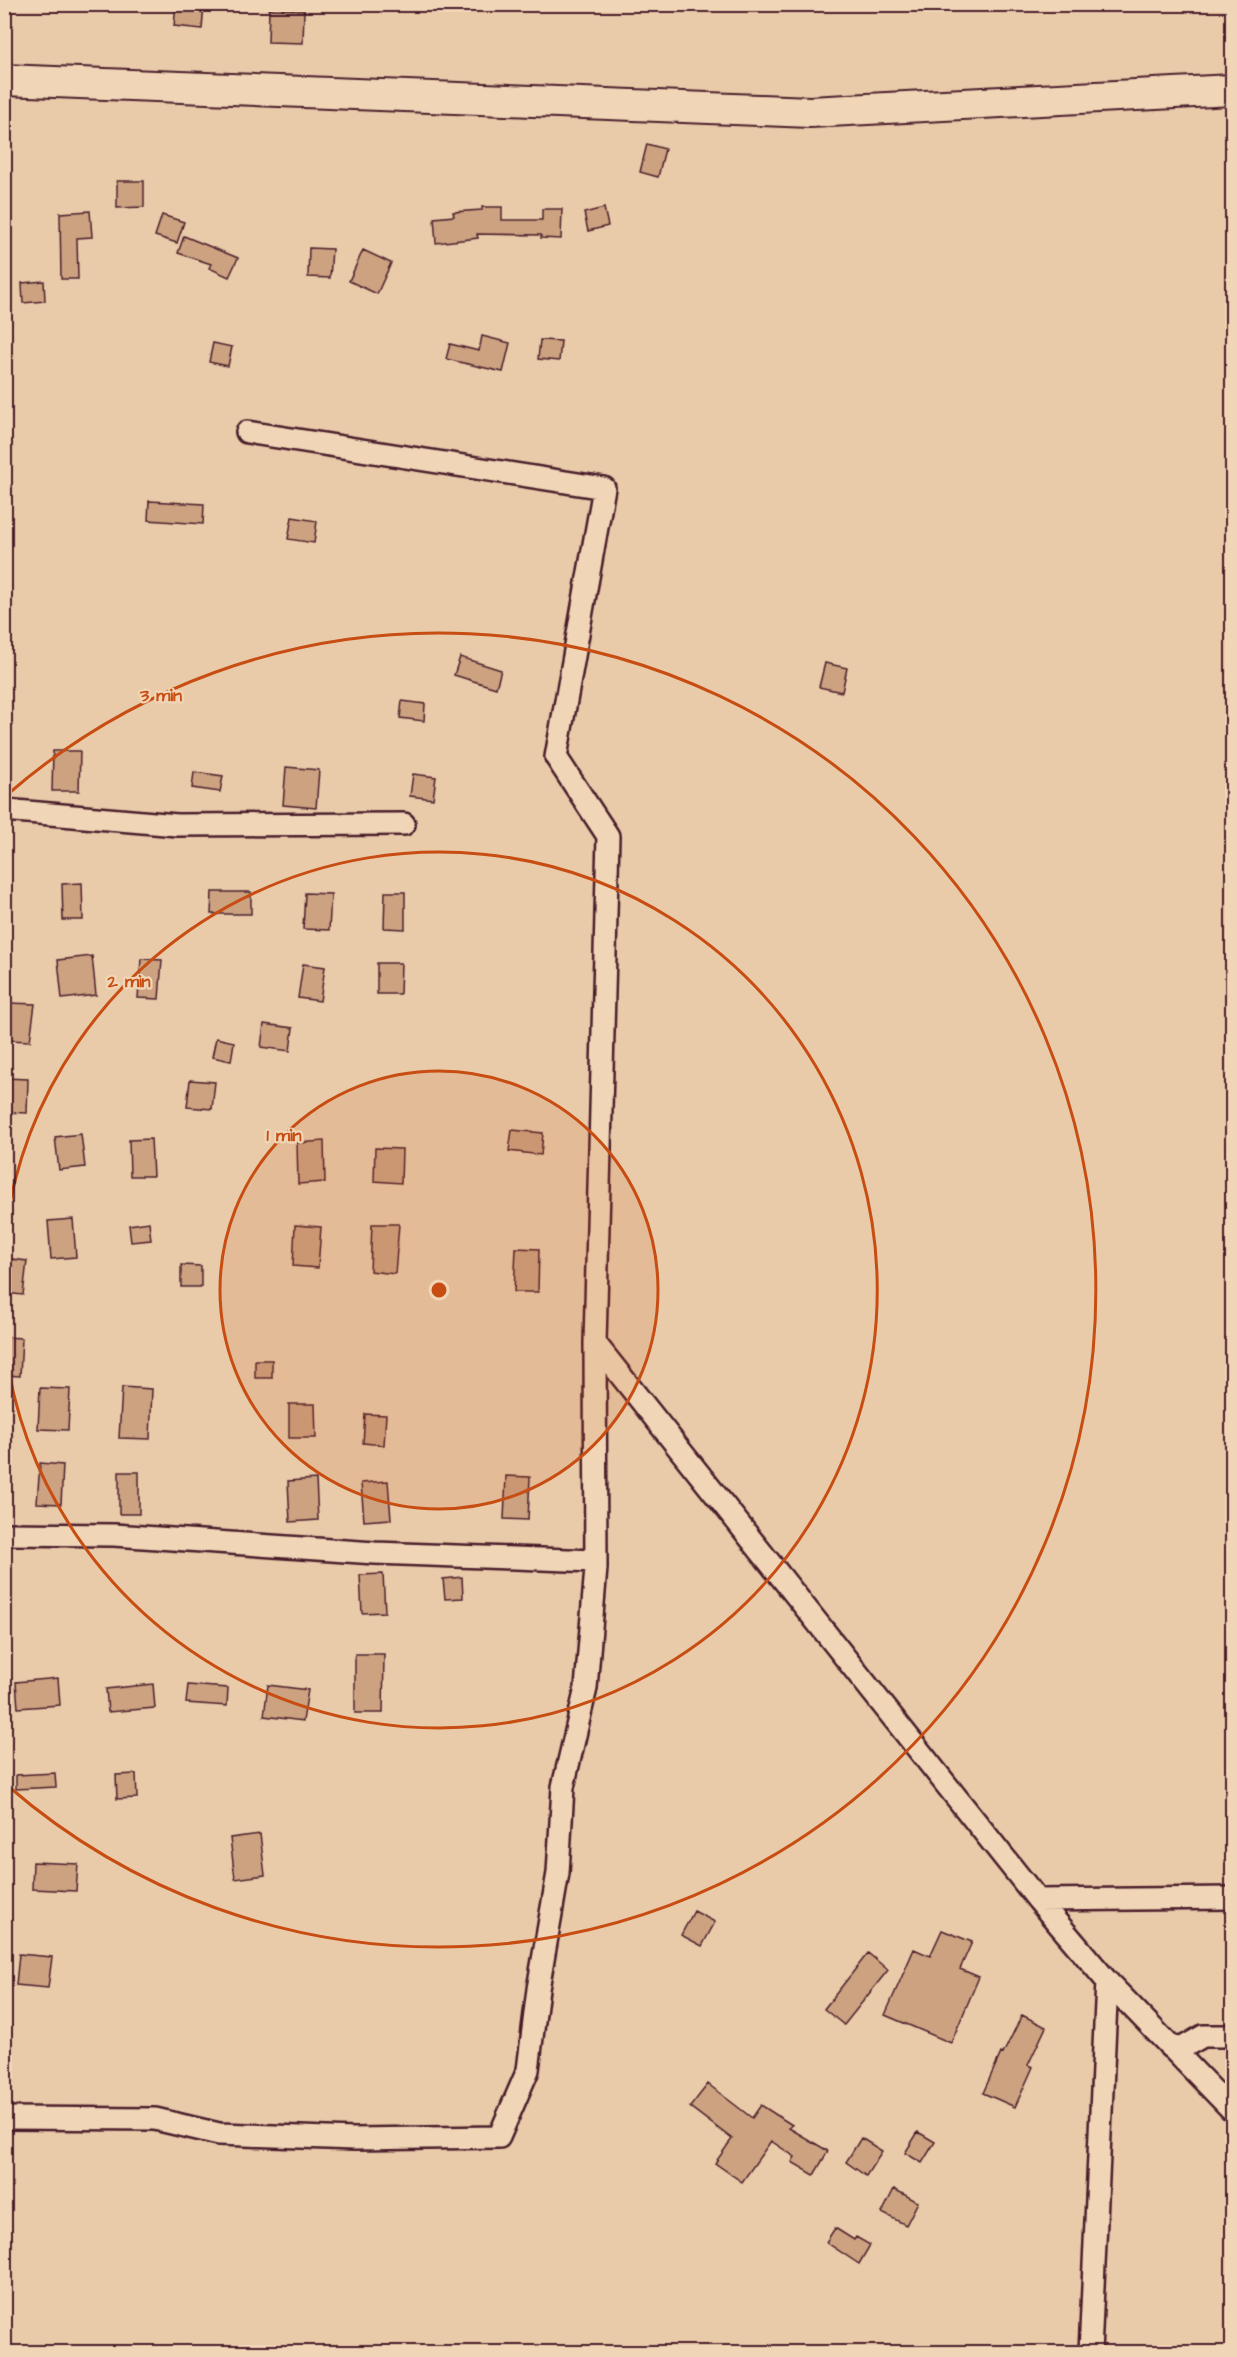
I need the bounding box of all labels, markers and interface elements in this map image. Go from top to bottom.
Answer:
text: 3 min [139,683,182,708]
text: 2 min [106,969,151,994]
text: 1 min [266,1123,302,1148]
centre of rings [429,1280,449,1300]

